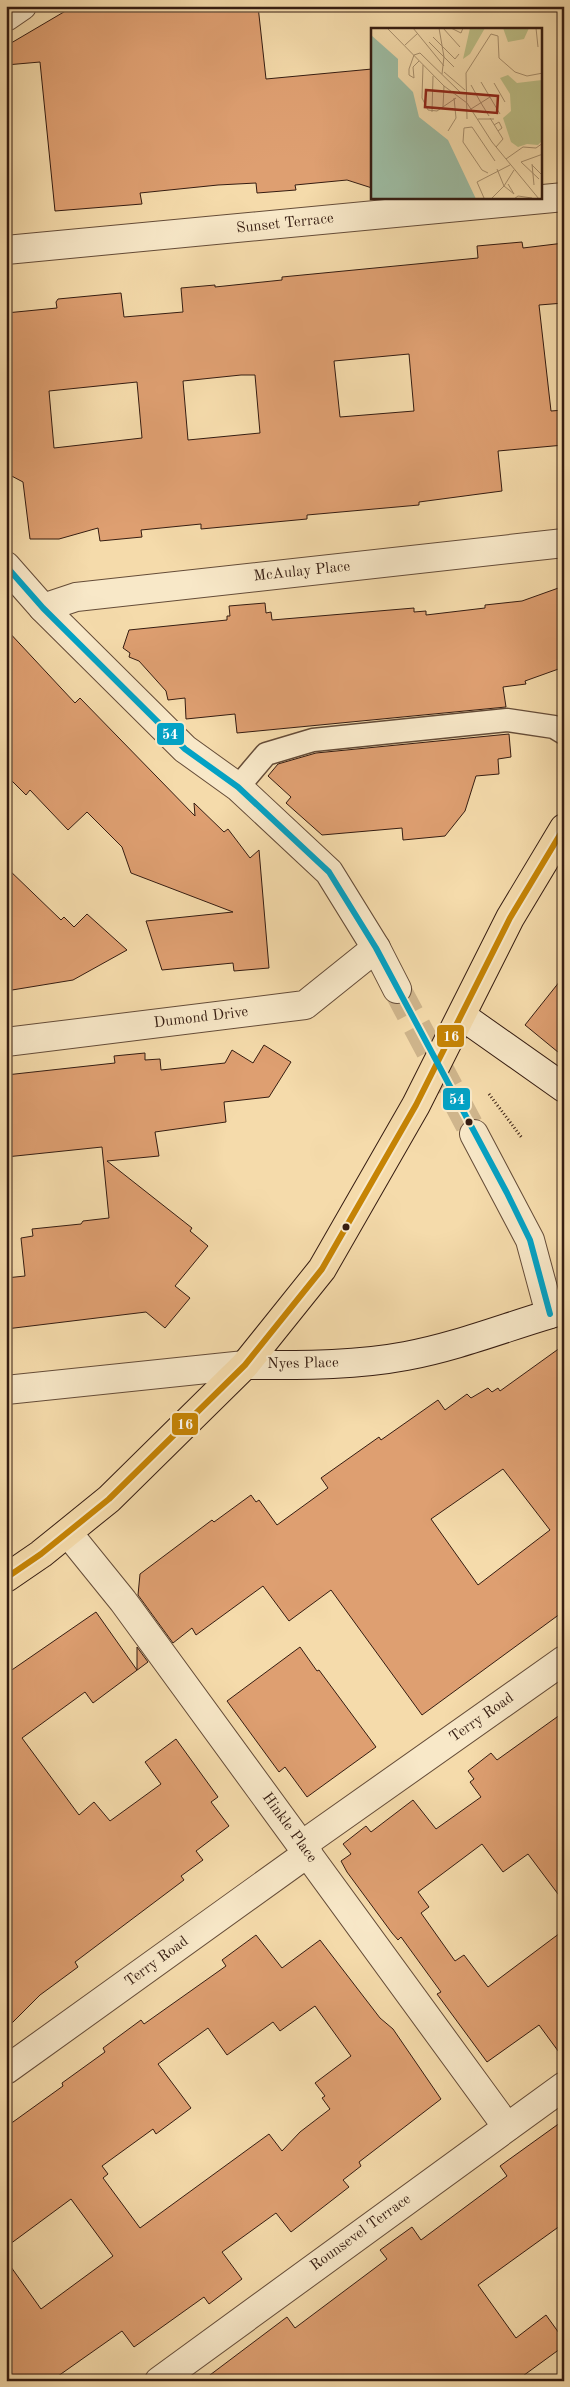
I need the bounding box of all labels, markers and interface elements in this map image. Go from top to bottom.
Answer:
inset map [371,28,542,199]
street label: Sunset Terrace [235,211,335,237]
street label: McAulay Place [253,559,351,585]
line badge: 54 [156,722,185,746]
text: 54 [162,728,178,742]
street label: Dumond Drive [153,1005,249,1031]
line badge: 16 [436,1024,465,1048]
text: 16 [443,1030,459,1044]
line badge: 54 [442,1087,471,1111]
text: 54 [449,1093,465,1107]
unlabelled marker [464,1117,474,1127]
unlabelled marker [341,1222,351,1232]
street label: Nyes Place [267,1356,339,1372]
line badge: 16 [171,1412,199,1436]
text: 16 [177,1418,193,1432]
street label: Terry Road [447,1690,517,1746]
street label: Hinkle Place [259,1790,319,1866]
street label: Terry Road [122,1934,192,1990]
street label: Rounsevel Terrace [308,2192,414,2274]

